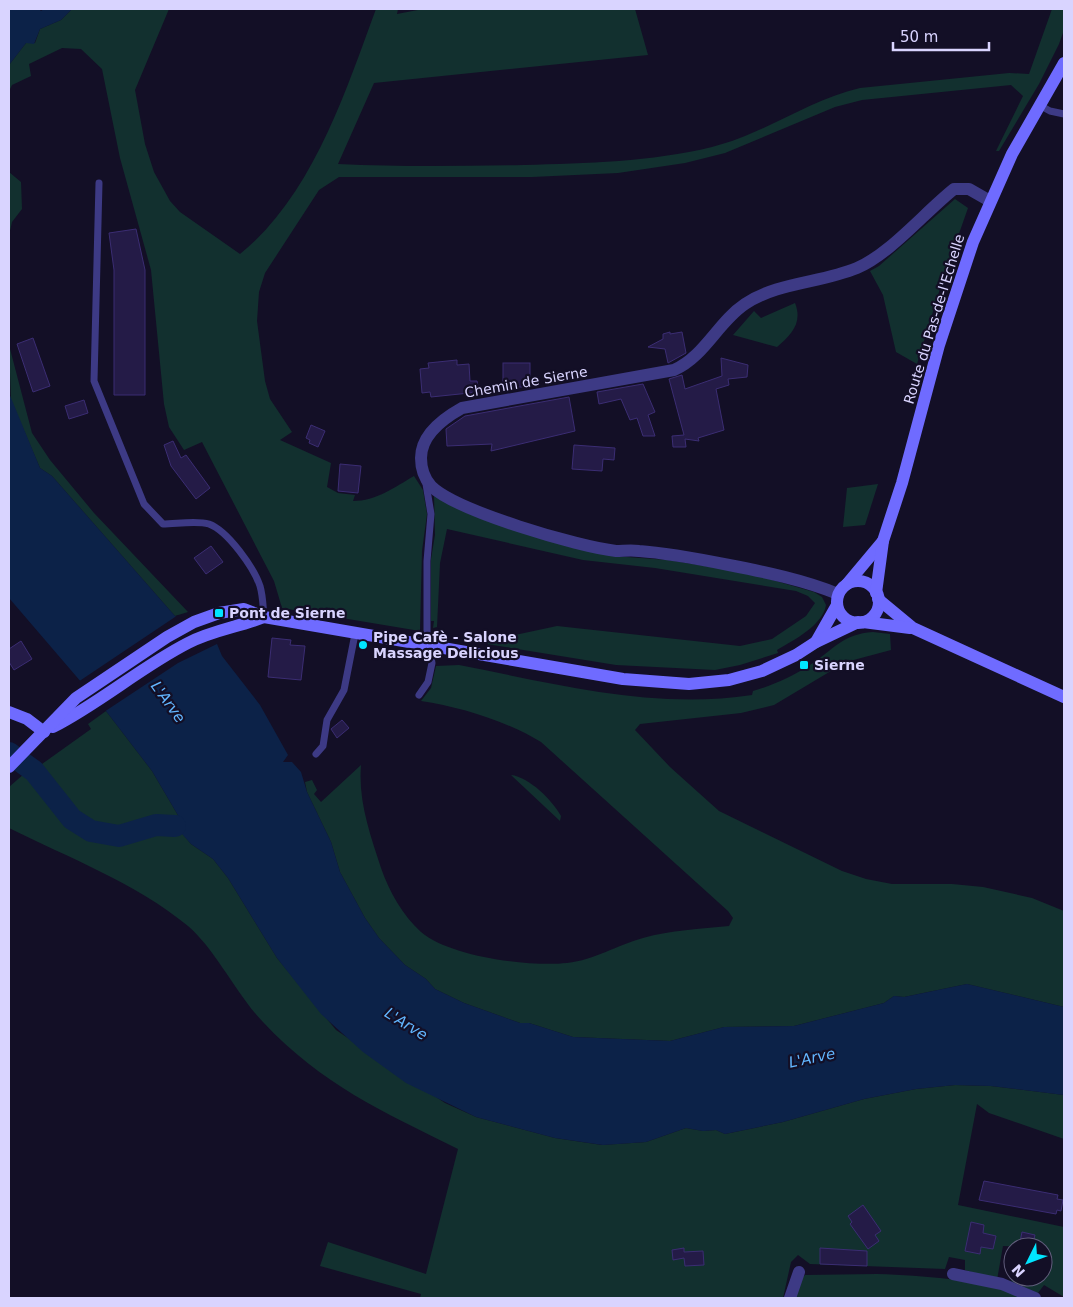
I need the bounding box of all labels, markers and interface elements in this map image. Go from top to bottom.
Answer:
scale bar [893,20,989,52]
text: 50 m [900,28,938,46]
street label: Route du Pas-de-l'Echelle [901,232,967,406]
street label: Chemin de Sierne [463,363,589,401]
place label: Pont de Sierne [229,605,346,621]
marker: Pont de Sierne [213,607,225,619]
place label: Pipe Cafè - Salone Massage Delicious [373,629,519,661]
marker: Pipe Cafè - Salone Massage Delicious [357,639,369,651]
place label: Sierne [814,657,865,673]
marker: Sierne [798,659,810,671]
water label: L'Arve [147,678,189,726]
water label: L'Arve [381,1004,431,1044]
water label: L'Arve [787,1044,837,1072]
north arrow [1003,1237,1053,1287]
text: N [1008,1261,1028,1280]

